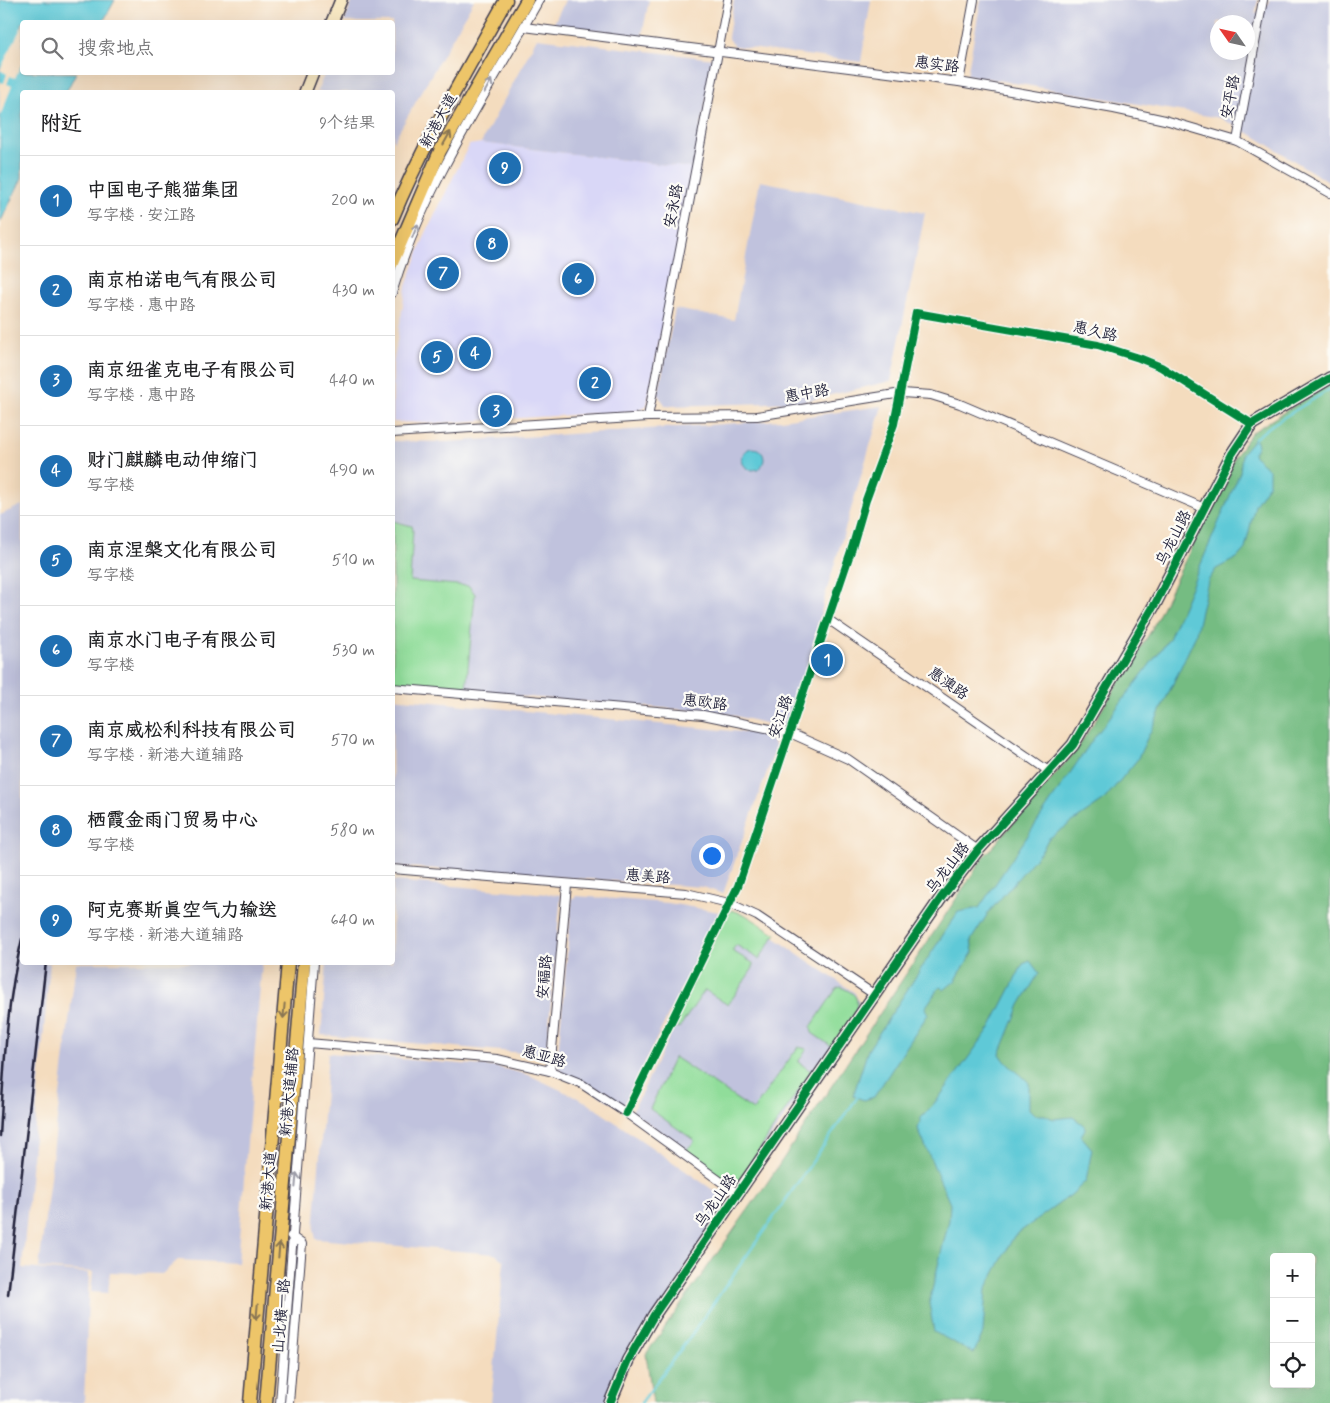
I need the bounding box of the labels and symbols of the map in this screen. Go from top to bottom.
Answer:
north arrow [1210,15,1255,60]
street label: 惠实路 [913,52,961,78]
street label: 安平路 [1217,73,1245,121]
one-way arrow [484,79,493,94]
street label: 新港大道 [416,90,462,152]
one-way arrow [442,132,452,146]
pin: 9 [489,149,521,187]
street label: 安永路 [660,182,688,230]
one-way arrow [410,224,420,239]
pin: 8 [476,225,508,263]
pin: 7 [427,254,459,292]
pin: 6 [562,260,594,298]
street label: 惠久路 [1071,317,1119,347]
pin: 4 [459,334,491,372]
pin: 5 [421,338,453,376]
pin: 2 [579,364,611,402]
street label: 惠中路 [783,380,831,408]
pin: 3 [480,392,512,430]
street label: 乌龙山路 [1151,507,1197,569]
pin: 1 [811,641,843,679]
street label: 惠澳路 [924,663,972,705]
street label: 惠欧路 [681,690,729,716]
street label: 安江路 [764,692,798,742]
street label: 乌龙山路 [922,838,974,898]
your location [699,843,725,869]
street label: 惠美路 [625,865,671,889]
street label: 安福路 [533,954,557,1000]
one-way arrow [279,1003,289,1019]
street label: 惠亚路 [520,1041,568,1073]
street label: 新港大道辅路 [276,1046,304,1138]
street label: 新港大道 [256,1150,282,1212]
street label: 乌龙山路 [691,1171,741,1231]
one-way arrow [291,1172,301,1188]
one-way arrow [275,1242,284,1258]
street label: 山北横一路 [269,1278,295,1354]
one-way arrow [253,1304,262,1320]

